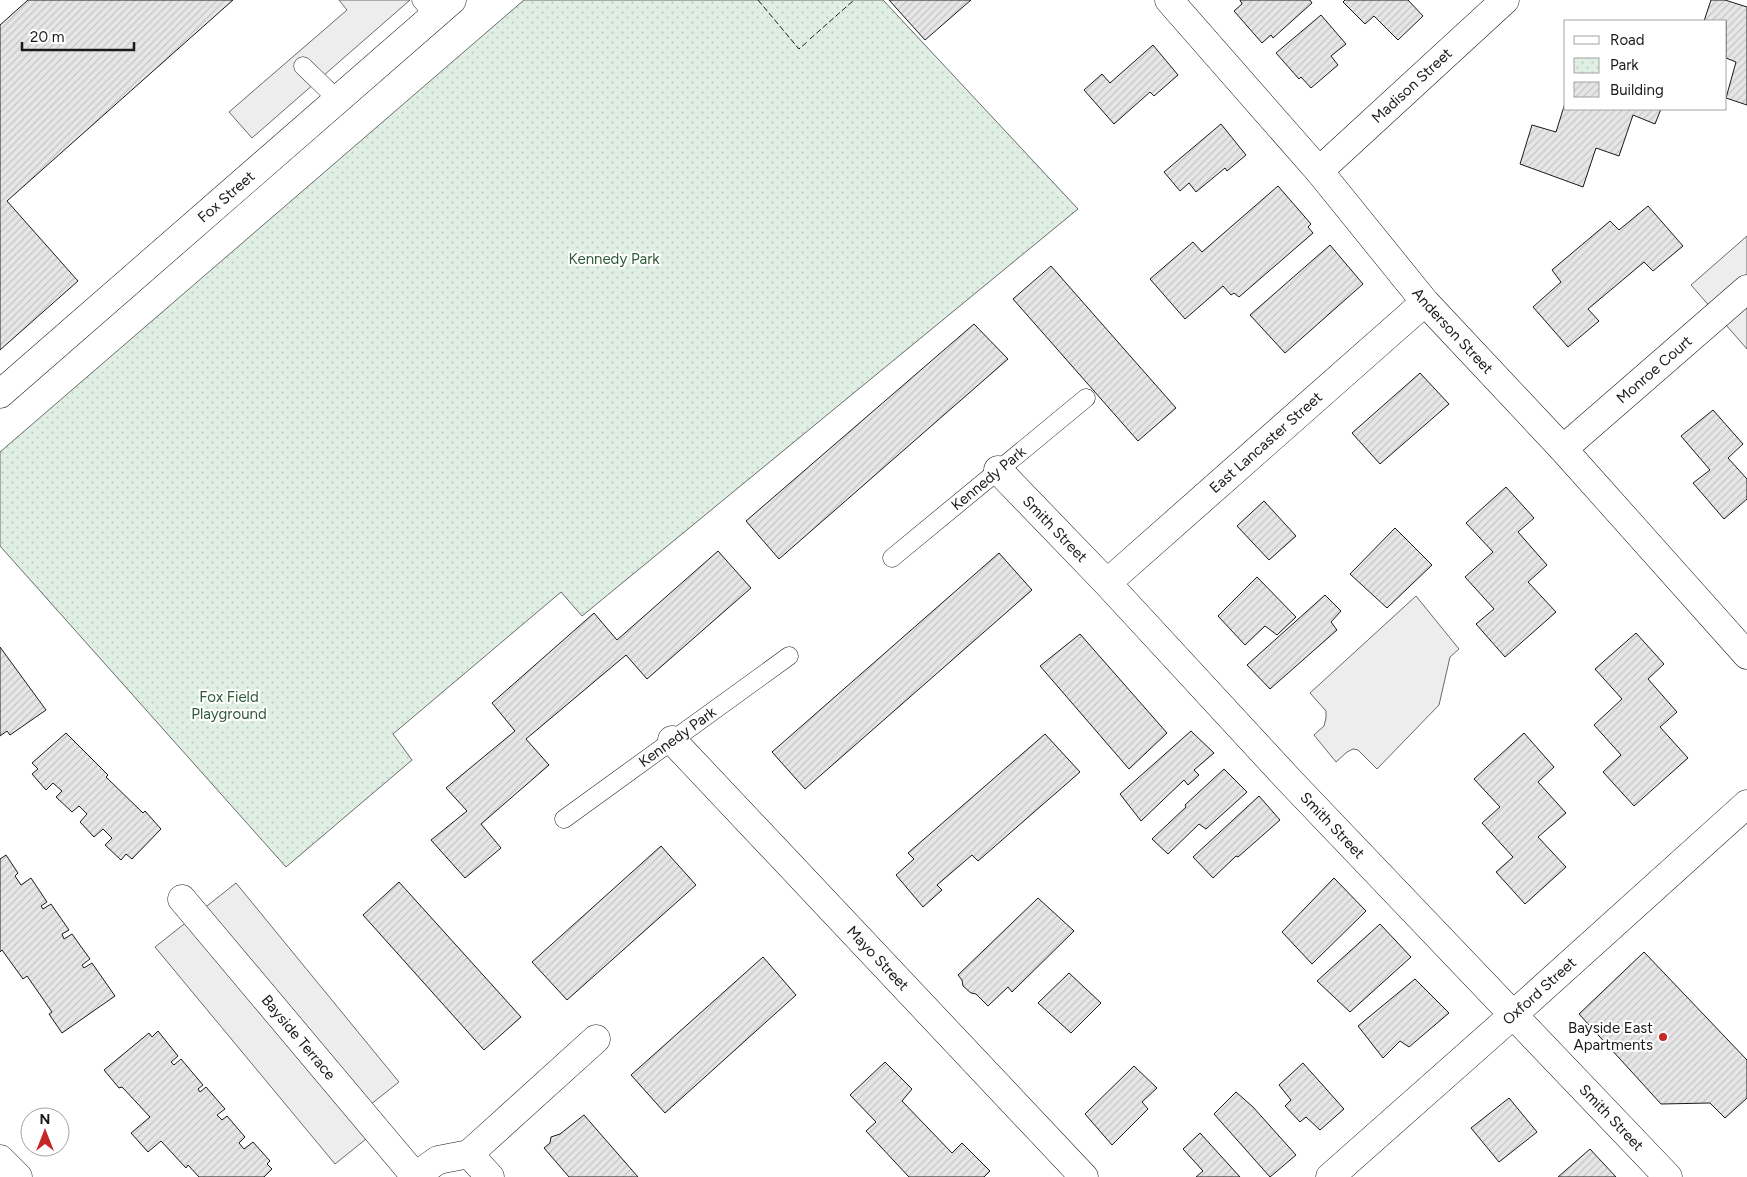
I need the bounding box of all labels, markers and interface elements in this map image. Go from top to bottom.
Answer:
scale bar [22,20,135,52]
legend [1564,20,1727,110]
text: 20 m [30,28,64,46]
text: Road [1610,31,1645,49]
street label: Madison Street [1368,44,1456,127]
text: Park [1610,56,1639,74]
text: Building [1610,81,1664,99]
street label: Fox Street [194,167,259,227]
park label: Kennedy Park [568,250,660,268]
street label: Anderson Street [1408,285,1497,378]
street label: Monroe Court [1613,332,1696,407]
street label: East Lancaster Street [1206,388,1326,497]
street label: Kennedy Park [948,442,1030,514]
street label: Smith Street [1019,492,1091,566]
park label: Fox Field Playground [191,688,267,723]
street label: Kennedy Park [635,702,720,771]
street label: Smith Street [1296,788,1369,863]
street label: Mayo Street [843,922,913,995]
street label: Oxford Street [1499,953,1580,1029]
street label: Bayside Terrace [258,991,339,1084]
place label: Bayside East Apartments [1568,1019,1653,1054]
marker: Bayside East Apartments [1657,1031,1669,1043]
street label: Smith Street [1575,1081,1648,1155]
north arrow [20,1107,70,1157]
text: N [40,1111,50,1128]

